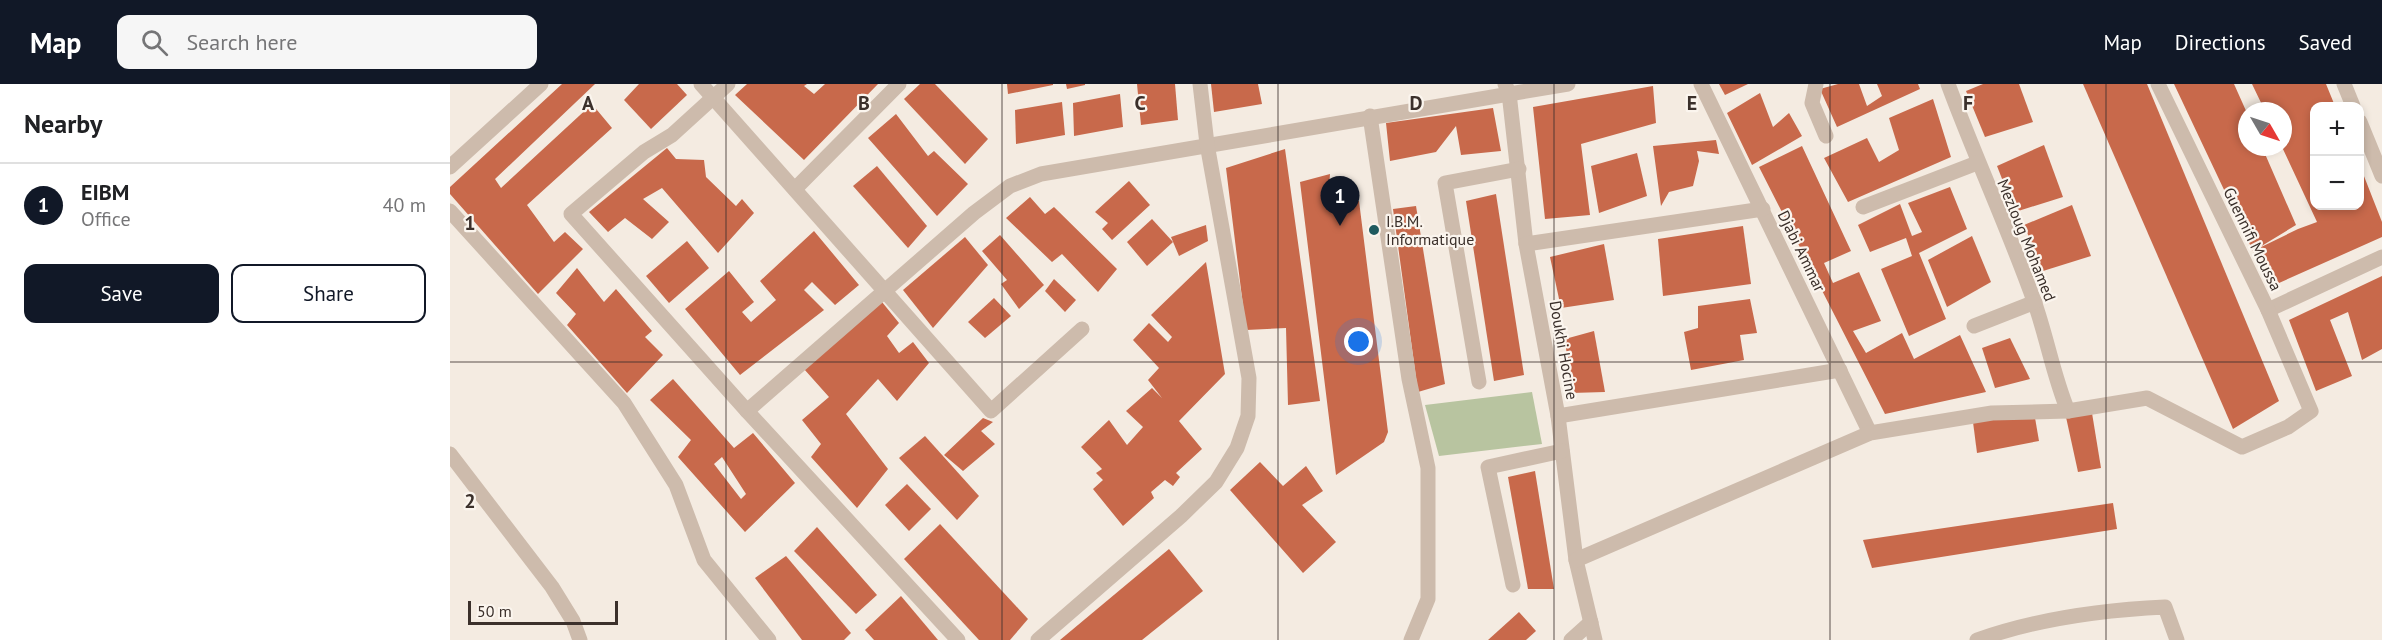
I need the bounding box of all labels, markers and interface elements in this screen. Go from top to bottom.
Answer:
search box [117,15,537,69]
text: Map [30,24,81,61]
icon: search [138,26,171,59]
text: Search here [186,28,297,56]
text: Map [2103,29,2142,56]
text: Directions [2175,29,2266,56]
text: Saved [2299,29,2352,56]
text: A [582,90,595,116]
text: B [858,90,870,116]
text: C [1134,90,1146,116]
text: D [1410,90,1423,116]
text: E [1687,90,1697,116]
text: F [1963,90,1973,116]
north arrow [2238,102,2292,156]
map controls [2310,102,2364,210]
button: + [2310,102,2364,156]
text: Nearby [24,107,102,140]
button: − [2310,156,2364,210]
pin: 1 [1320,176,1360,226]
street label: Mezloug Mohamed [1993,176,2061,304]
text: EIBM [81,178,129,206]
street label: Guennifi Moussa [2219,184,2287,294]
text: 1 [38,192,49,218]
text: 40 m [383,192,426,218]
text: Office [81,206,131,232]
street label: Djabi Ammar [1774,207,1831,295]
text: 1 [464,210,476,236]
place label: I.B.M. Informatique [1386,211,1474,249]
marker: I.B.M. Informatique [1367,223,1381,237]
button: Save [24,264,219,323]
button: Share [231,264,426,323]
street label: Doukhi Hocine [1545,299,1583,401]
your location [1344,327,1373,356]
text: 2 [464,488,476,514]
scale bar [468,598,618,626]
text: 50 m [477,601,512,621]

